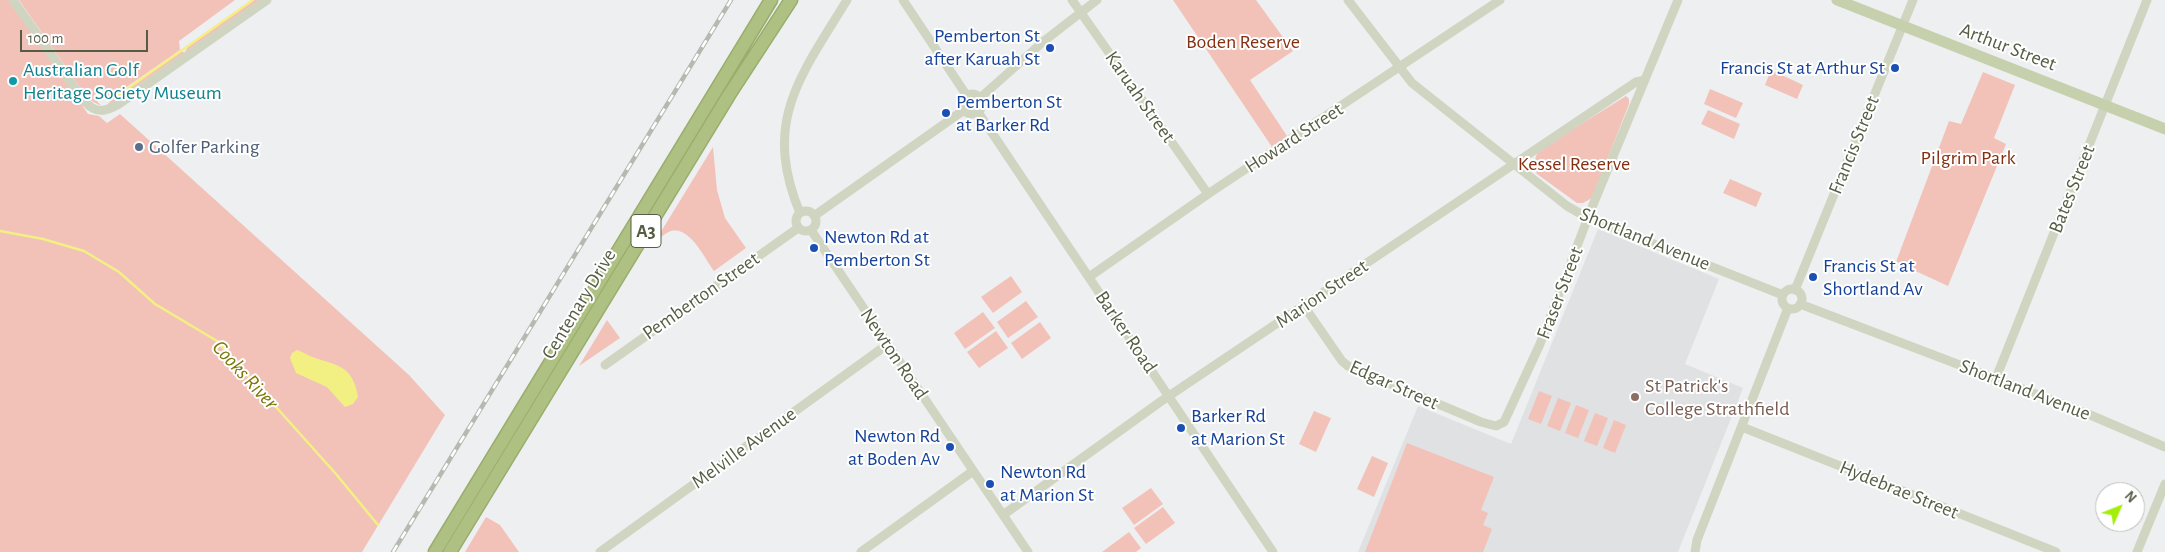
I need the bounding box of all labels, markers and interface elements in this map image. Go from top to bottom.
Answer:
street label: Arthur Street [1956,18,2060,76]
scale bar [22,20,150,52]
place label: Pemberton St after Karuah St [924,24,1040,71]
park label: Boden Reserve [1186,30,1300,54]
text: 100 m [28,31,63,46]
marker: Pemberton St after Karuah St [1044,42,1056,54]
street label: Karuah Street [1100,47,1180,147]
place label: Francis St at Arthur St [1720,56,1885,80]
place label: Australian Golf Heritage Society Museum [23,58,222,105]
marker: Francis St at Arthur St [1889,62,1901,74]
marker: Australian Golf Heritage Society Museum [7,75,19,87]
place label: Pemberton St at Barker Rd [956,90,1062,137]
street label: Francis Street [1823,92,1885,198]
street label: Howard Street [1240,97,1348,179]
marker: Pemberton St at Barker Rd [940,107,952,119]
place label: Golfer Parking [149,135,259,159]
marker: Golfer Parking [133,141,145,153]
street label: Bates Street [2043,141,2101,237]
park label: Pilgrim Park [1920,146,2016,170]
park label: Kessel Reserve [1518,152,1630,176]
street label: Shortland Avenue [1576,202,1714,276]
road number: A3 [631,215,661,248]
place label: Newton Rd at Pemberton St [824,225,930,272]
marker: Newton Rd at Pemberton St [808,242,820,254]
street label: Fraser Street [1531,243,1589,343]
street label: Centenary Drive [537,245,621,363]
street label: Pemberton Street [638,247,764,345]
street label: Marion Street [1271,254,1373,334]
place label: Francis St at Shortland Av [1823,254,1923,301]
marker: Francis St at Shortland Av [1807,271,1819,283]
street label: Barker Road [1090,286,1162,378]
street label: Newton Road [855,304,933,404]
water label: Cooks River [207,335,283,415]
street label: Shortland Avenue [1956,354,2094,426]
street label: Edgar Street [1346,355,1442,415]
place label: St Patrick's College Strathfield [1645,374,1789,421]
marker: St Patrick's College Strathfield [1629,391,1641,403]
street label: Melville Avenue [687,402,801,494]
place label: Barker Rd at Marion St [1191,404,1285,451]
marker: Barker Rd at Marion St [1175,422,1187,434]
place label: Newton Rd at Boden Av [848,424,940,471]
marker: Newton Rd at Boden Av [944,441,956,453]
street label: Hydebrae Street [1836,455,1962,525]
place label: Newton Rd at Marion St [1000,460,1094,507]
marker: Newton Rd at Marion St [984,478,996,490]
north arrow [2095,482,2145,532]
text: N [2122,489,2138,506]

